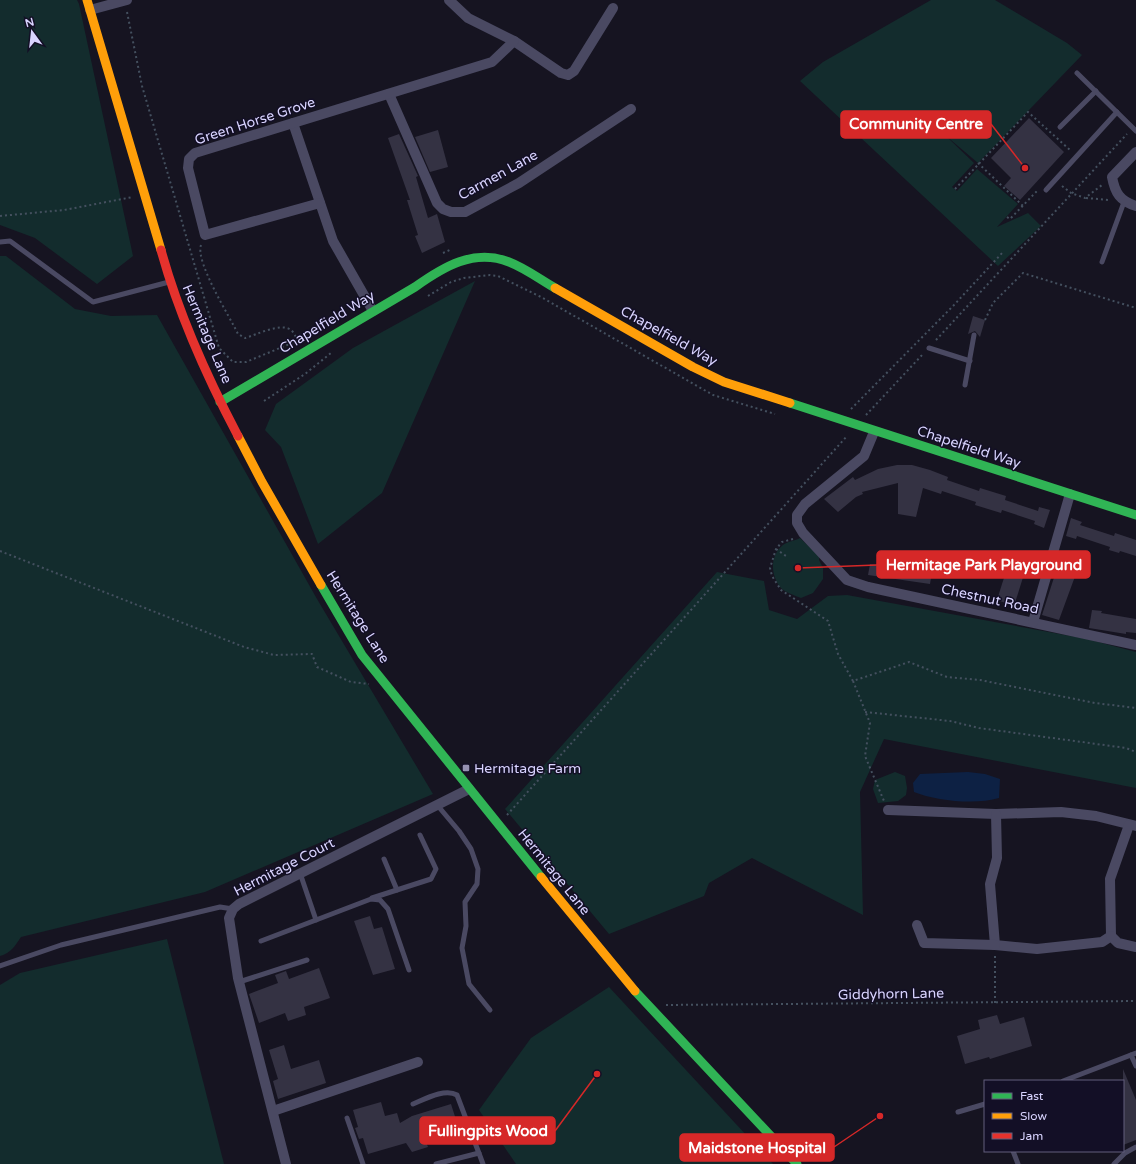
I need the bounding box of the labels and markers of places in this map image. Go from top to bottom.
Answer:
callout: Community Centre [841,111,991,138]
callout: Hermitage Park Playground [877,551,1090,578]
place label: Hermitage Farm [474,760,581,777]
marker: Hermitage Farm [461,763,471,773]
callout: Fullingpits Wood [420,1117,555,1144]
callout: Maidstone Hospital [680,1134,834,1161]

